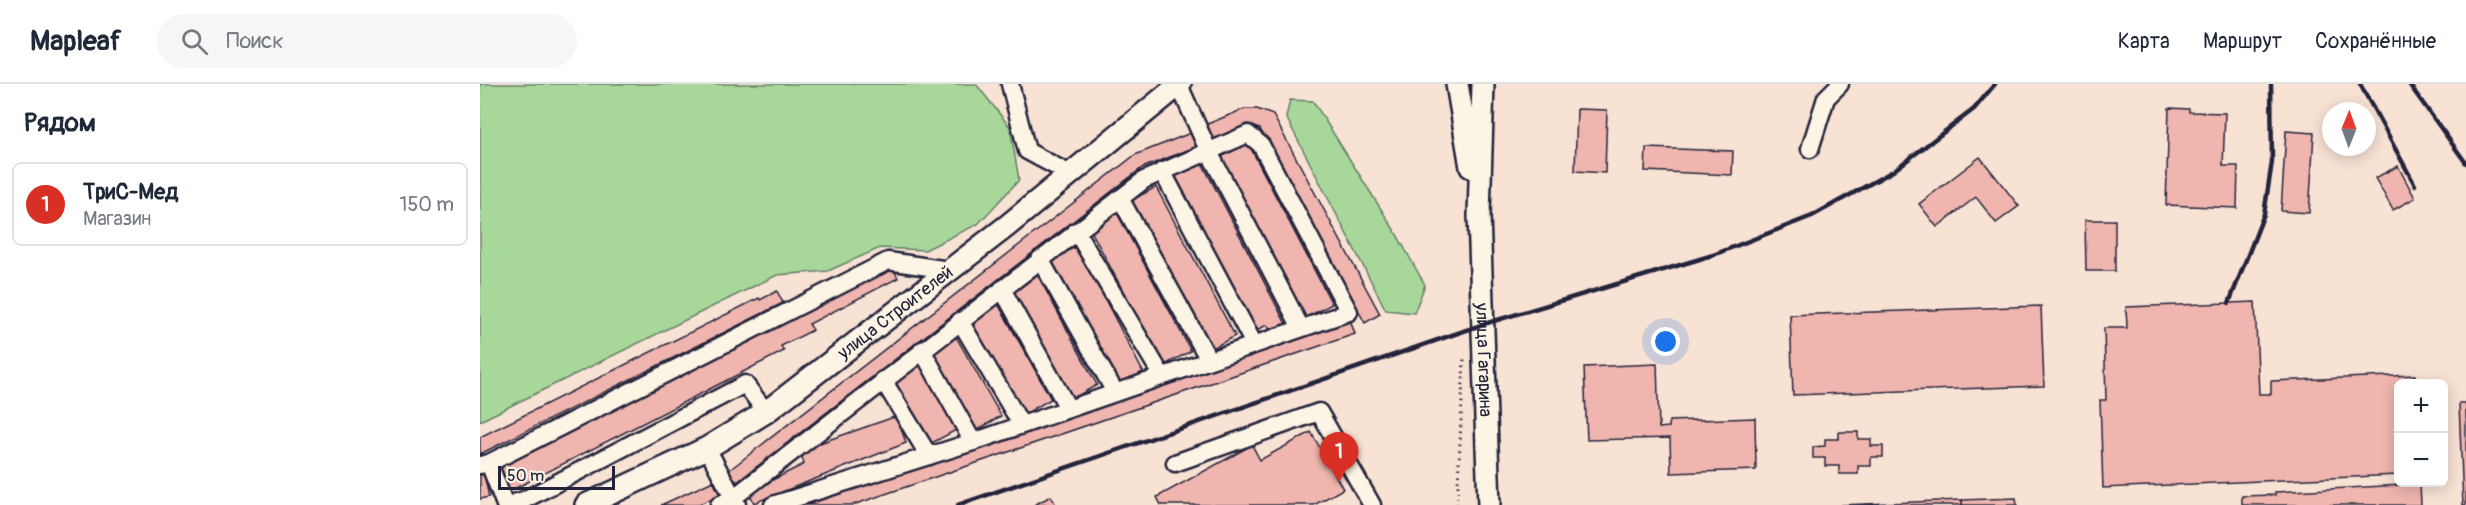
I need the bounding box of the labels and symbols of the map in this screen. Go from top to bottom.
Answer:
north arrow [2322,102,2376,156]
street label: улица Строителей [832,260,958,365]
street label: улица Гагарина [1471,301,1497,417]
your location [1651,327,1680,356]
pin: 1 [1320,432,1358,482]
scale bar [498,463,615,490]

